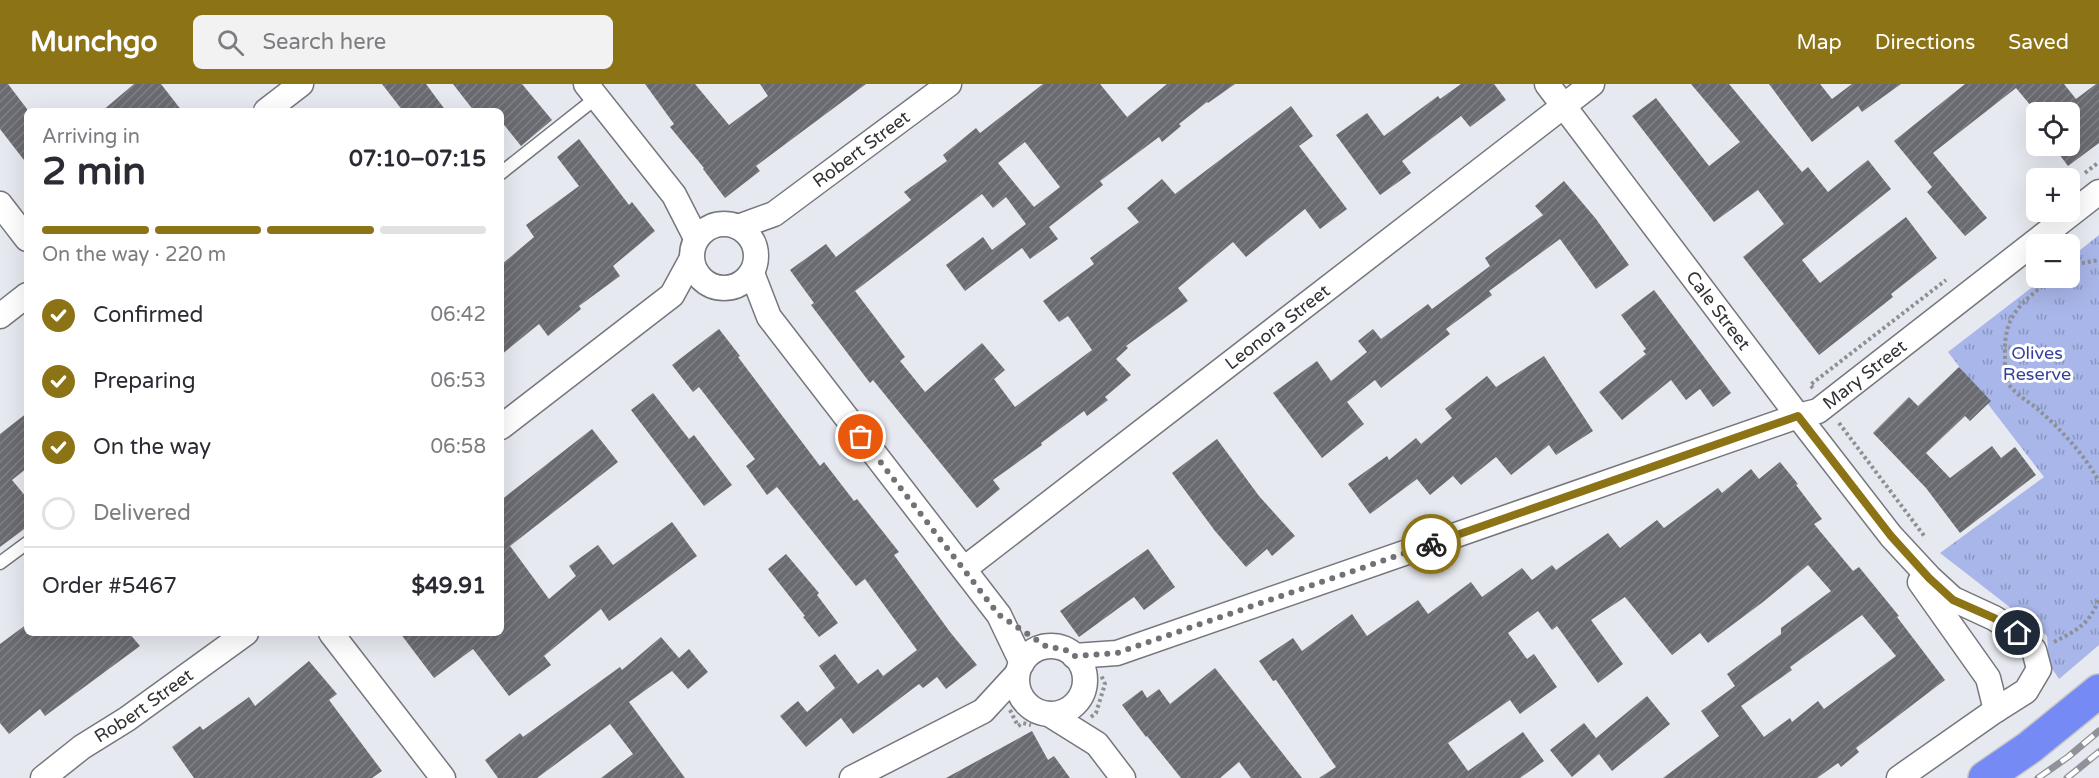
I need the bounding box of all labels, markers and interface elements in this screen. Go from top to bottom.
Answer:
search box [193,15,613,69]
text: Munchgo [30,25,157,59]
icon: search [214,26,247,59]
text: Search here [262,29,386,55]
text: Map [1796,30,1842,55]
text: Directions [1875,30,1975,55]
text: Saved [2008,30,2069,55]
map controls [2026,102,2080,288]
button: locate [2026,102,2080,156]
street label: Robert Street [808,106,914,192]
text: Arriving in [42,125,140,149]
text: 07:10–07:15 [349,146,486,172]
text: 2 min [42,148,146,195]
button: + [2026,168,2080,222]
button: − [2026,234,2080,288]
text: On the way · 220 m [42,243,226,267]
street label: Cale Street [1681,267,1755,355]
street label: Leonora Street [1221,279,1334,374]
icon: check [42,299,75,332]
text: Confirmed [93,302,203,328]
text: 06:42 [431,303,486,327]
street label: Mary Street [1818,335,1911,414]
park label: Olives Reserve [2003,342,2071,385]
icon: check [42,365,75,398]
text: Preparing [93,368,196,394]
text: 06:53 [431,369,486,393]
pin [835,411,886,462]
icon: bag [844,420,877,453]
icon: check [42,431,75,464]
text: On the way [93,434,211,460]
text: 06:58 [431,435,486,459]
text: Delivered [93,500,191,526]
courier [1401,514,1461,574]
icon: bike [1415,528,1448,561]
text: Order #5467 [42,573,177,599]
text: $49.91 [411,573,486,599]
pin [1992,607,2043,658]
icon: home [2001,616,2034,649]
street label: Robert Street [90,664,197,748]

